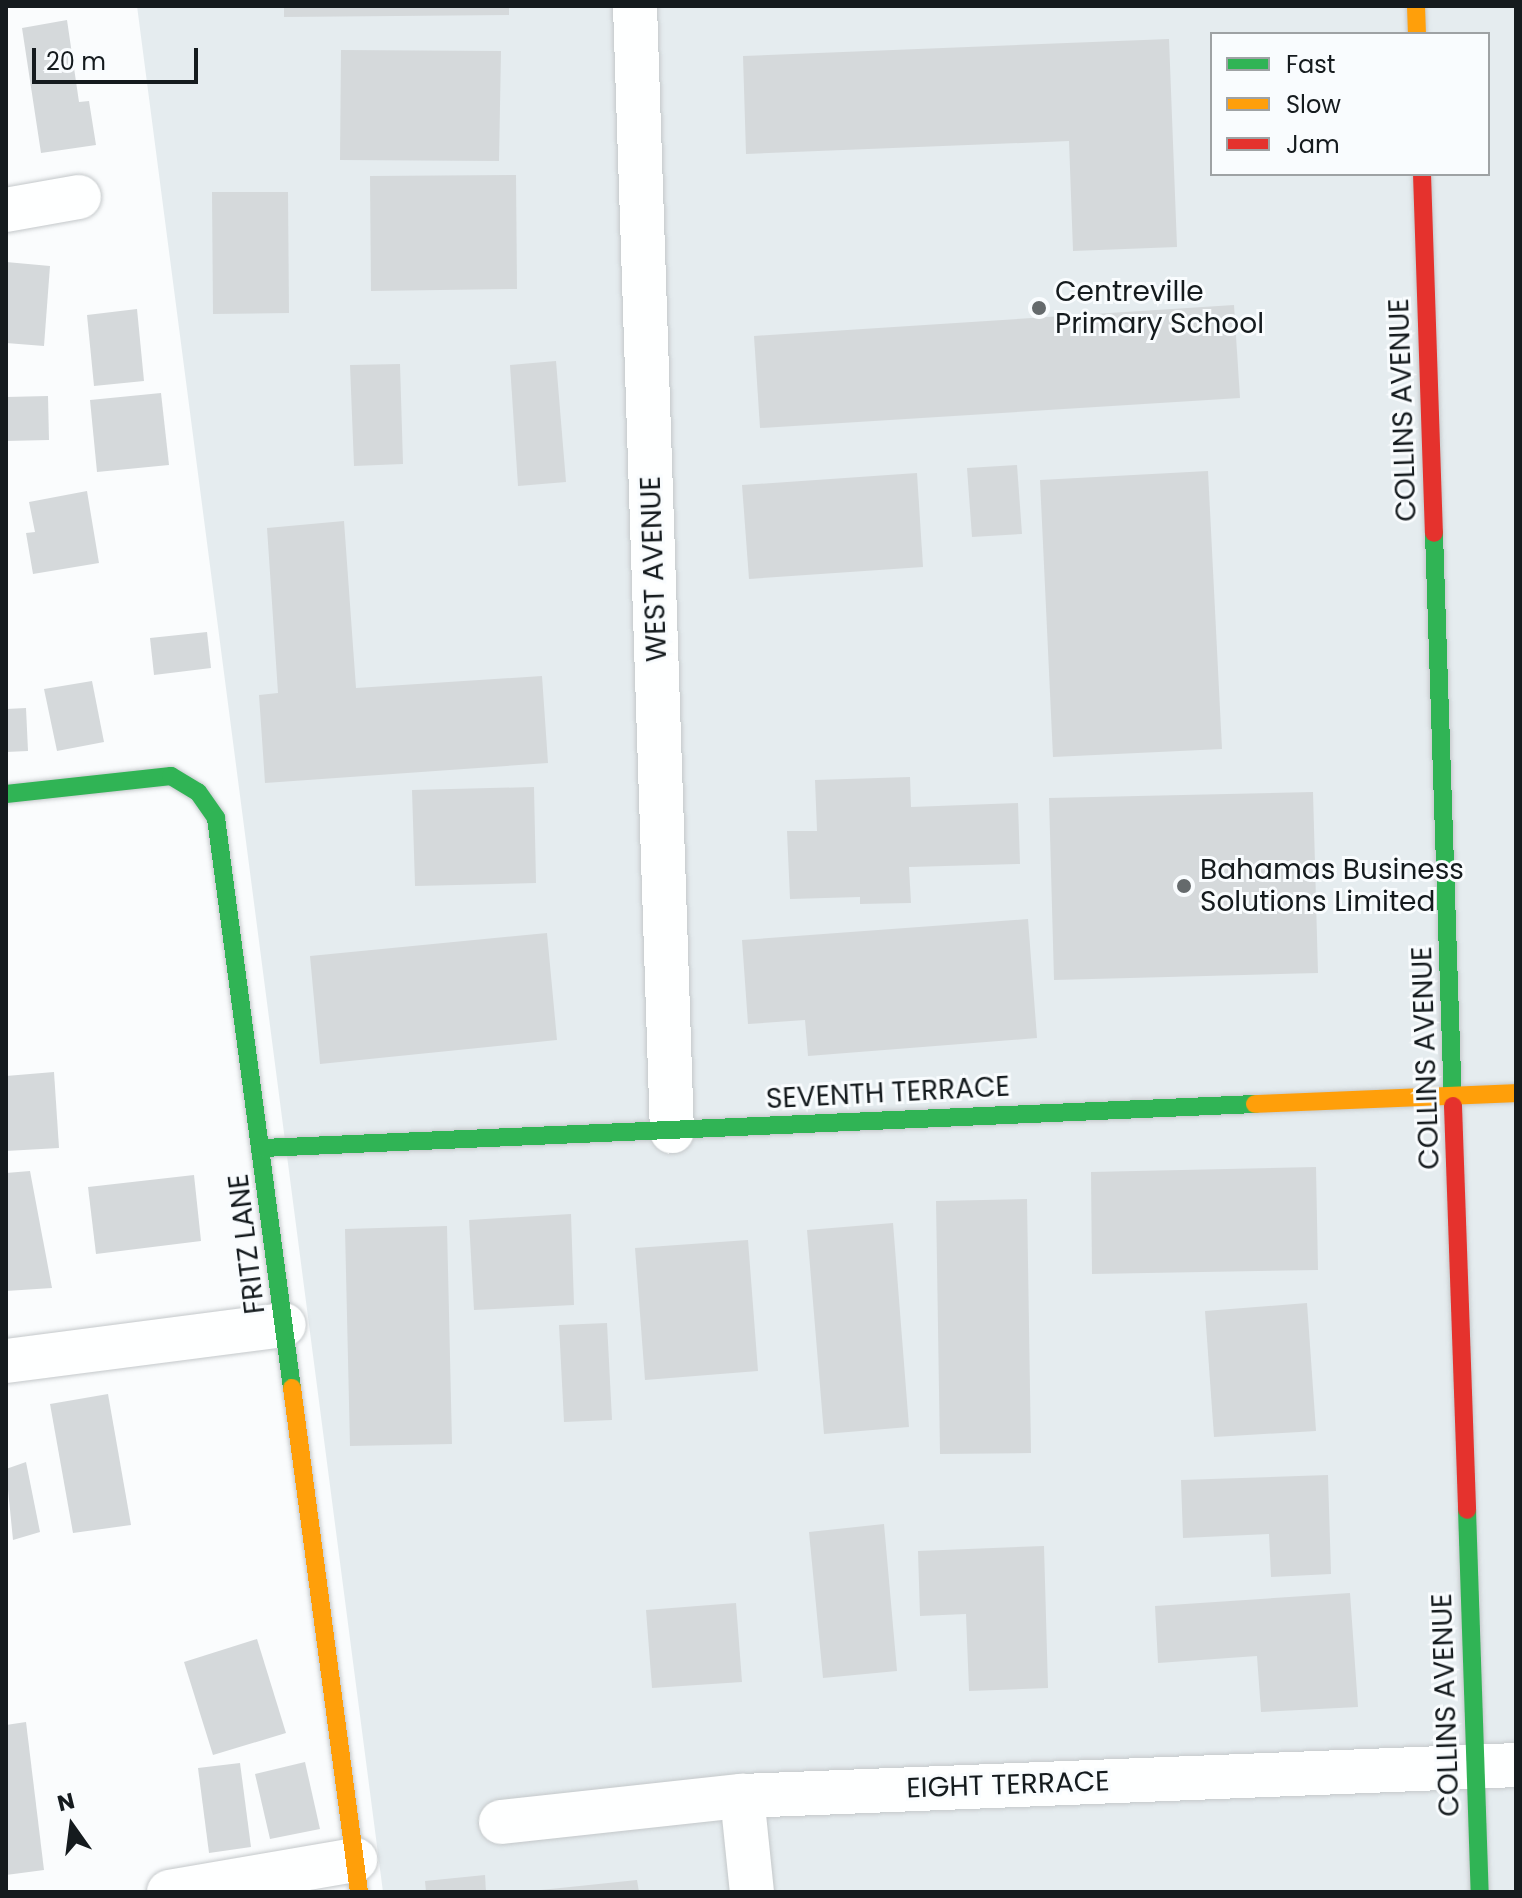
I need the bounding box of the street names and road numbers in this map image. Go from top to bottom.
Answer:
street label: COLLINS AVENUE [1382,298,1424,522]
street label: WEST AVENUE [634,476,674,662]
street label: COLLINS AVENUE [1405,946,1447,1170]
street label: SEVENTH TERRACE [765,1070,1011,1116]
street label: FRITZ LANE [222,1172,272,1316]
street label: COLLINS AVENUE [1425,1593,1467,1817]
street label: EIGHT TERRACE [906,1765,1110,1805]

